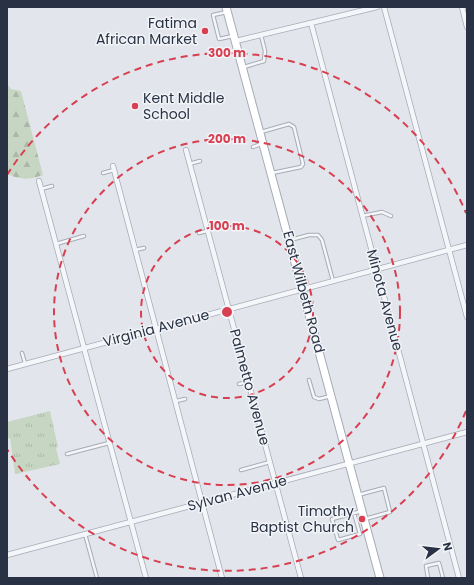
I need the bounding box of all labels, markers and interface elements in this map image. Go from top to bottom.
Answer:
place label: Fatima African Market [96,13,197,49]
marker: Fatima African Market [200,26,210,36]
text: 300 m [208,44,246,61]
place label: Kent Middle School [143,88,225,124]
marker: Kent Middle School [130,101,140,111]
text: 200 m [208,130,246,147]
text: 100 m [209,217,245,234]
street label: East Wilbeth Road [278,229,330,355]
street label: Minota Avenue [362,247,408,353]
street label: Virginia Avenue [101,304,212,352]
centre of rings [220,305,234,319]
street label: Palmetto Avenue [225,327,275,448]
street label: Sylvan Avenue [185,470,289,516]
place label: Timothy Baptist Church [250,501,354,537]
marker: Timothy Baptist Church [357,514,367,524]
north arrow [418,529,458,569]
text: N [439,540,456,552]

